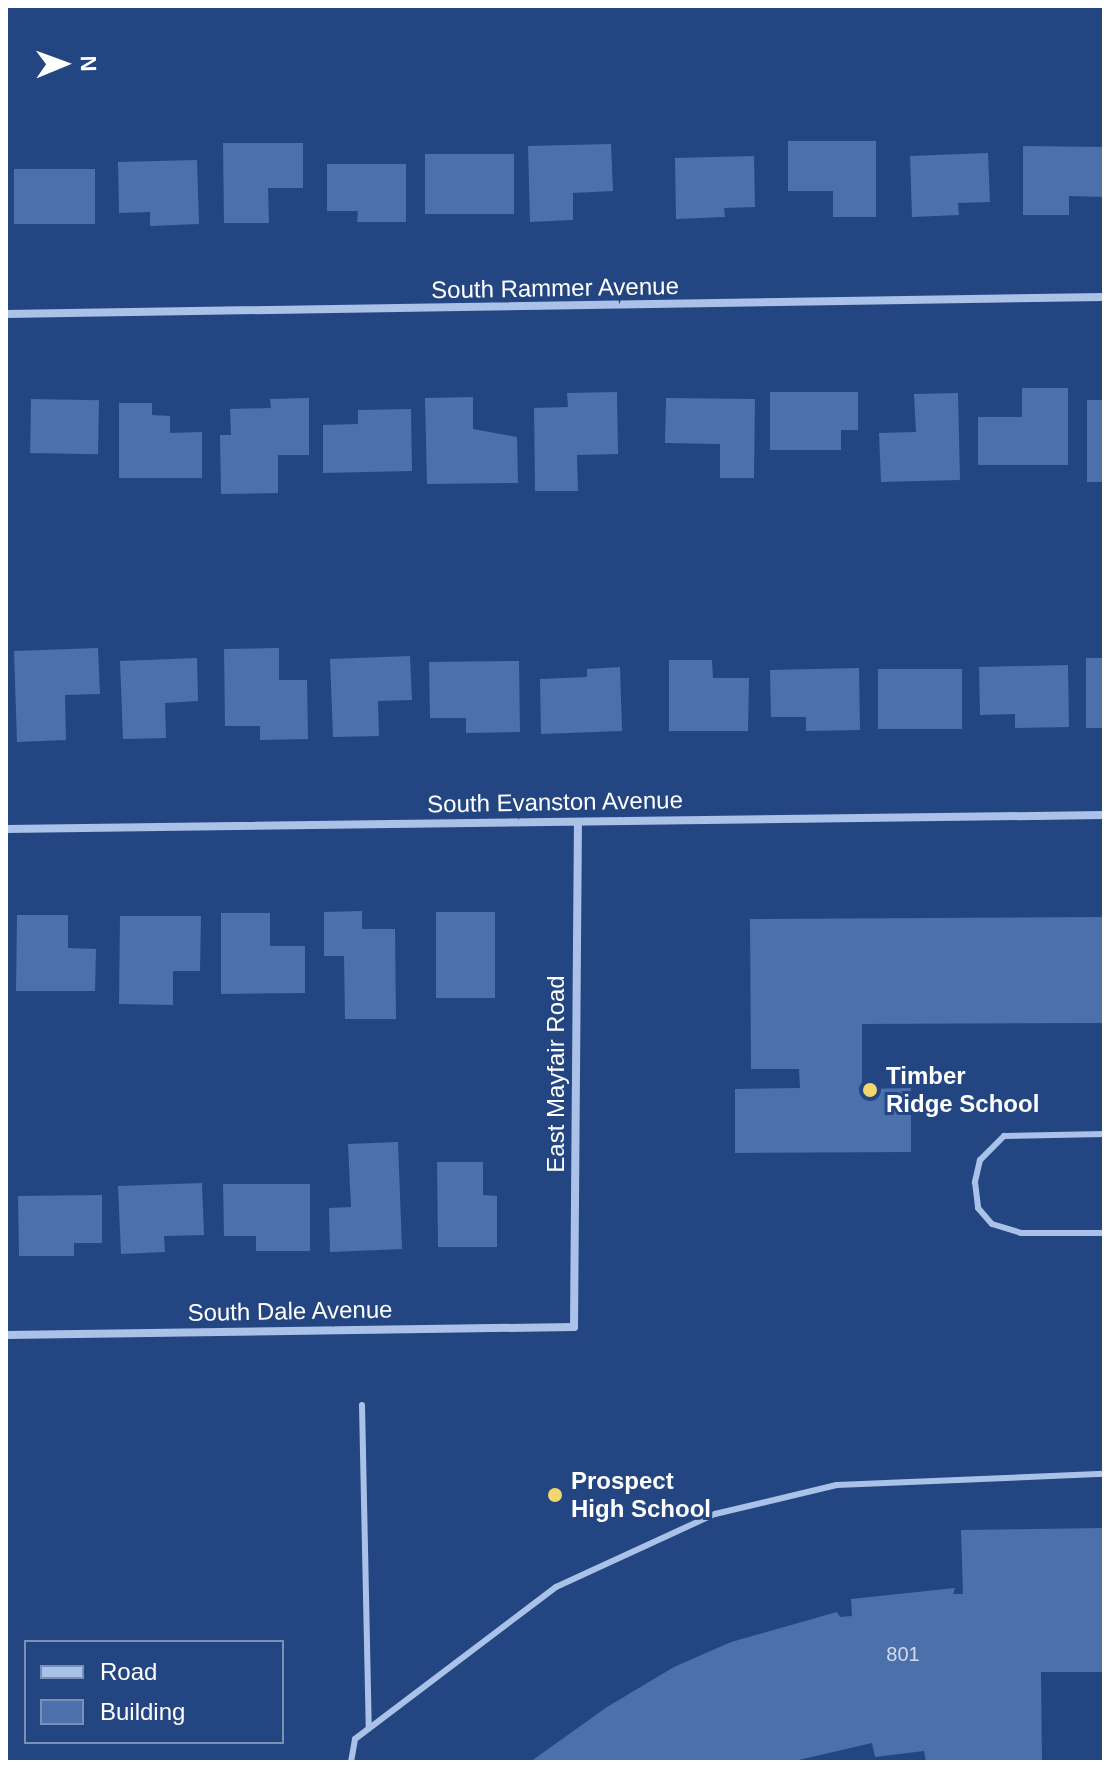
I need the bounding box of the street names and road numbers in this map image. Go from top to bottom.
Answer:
street label: South Rammer Avenue [430,271,680,305]
street label: South Evanston Avenue [426,785,684,819]
street label: East Mayfair Road [542,975,570,1173]
street label: South Dale Avenue [187,1295,393,1327]

